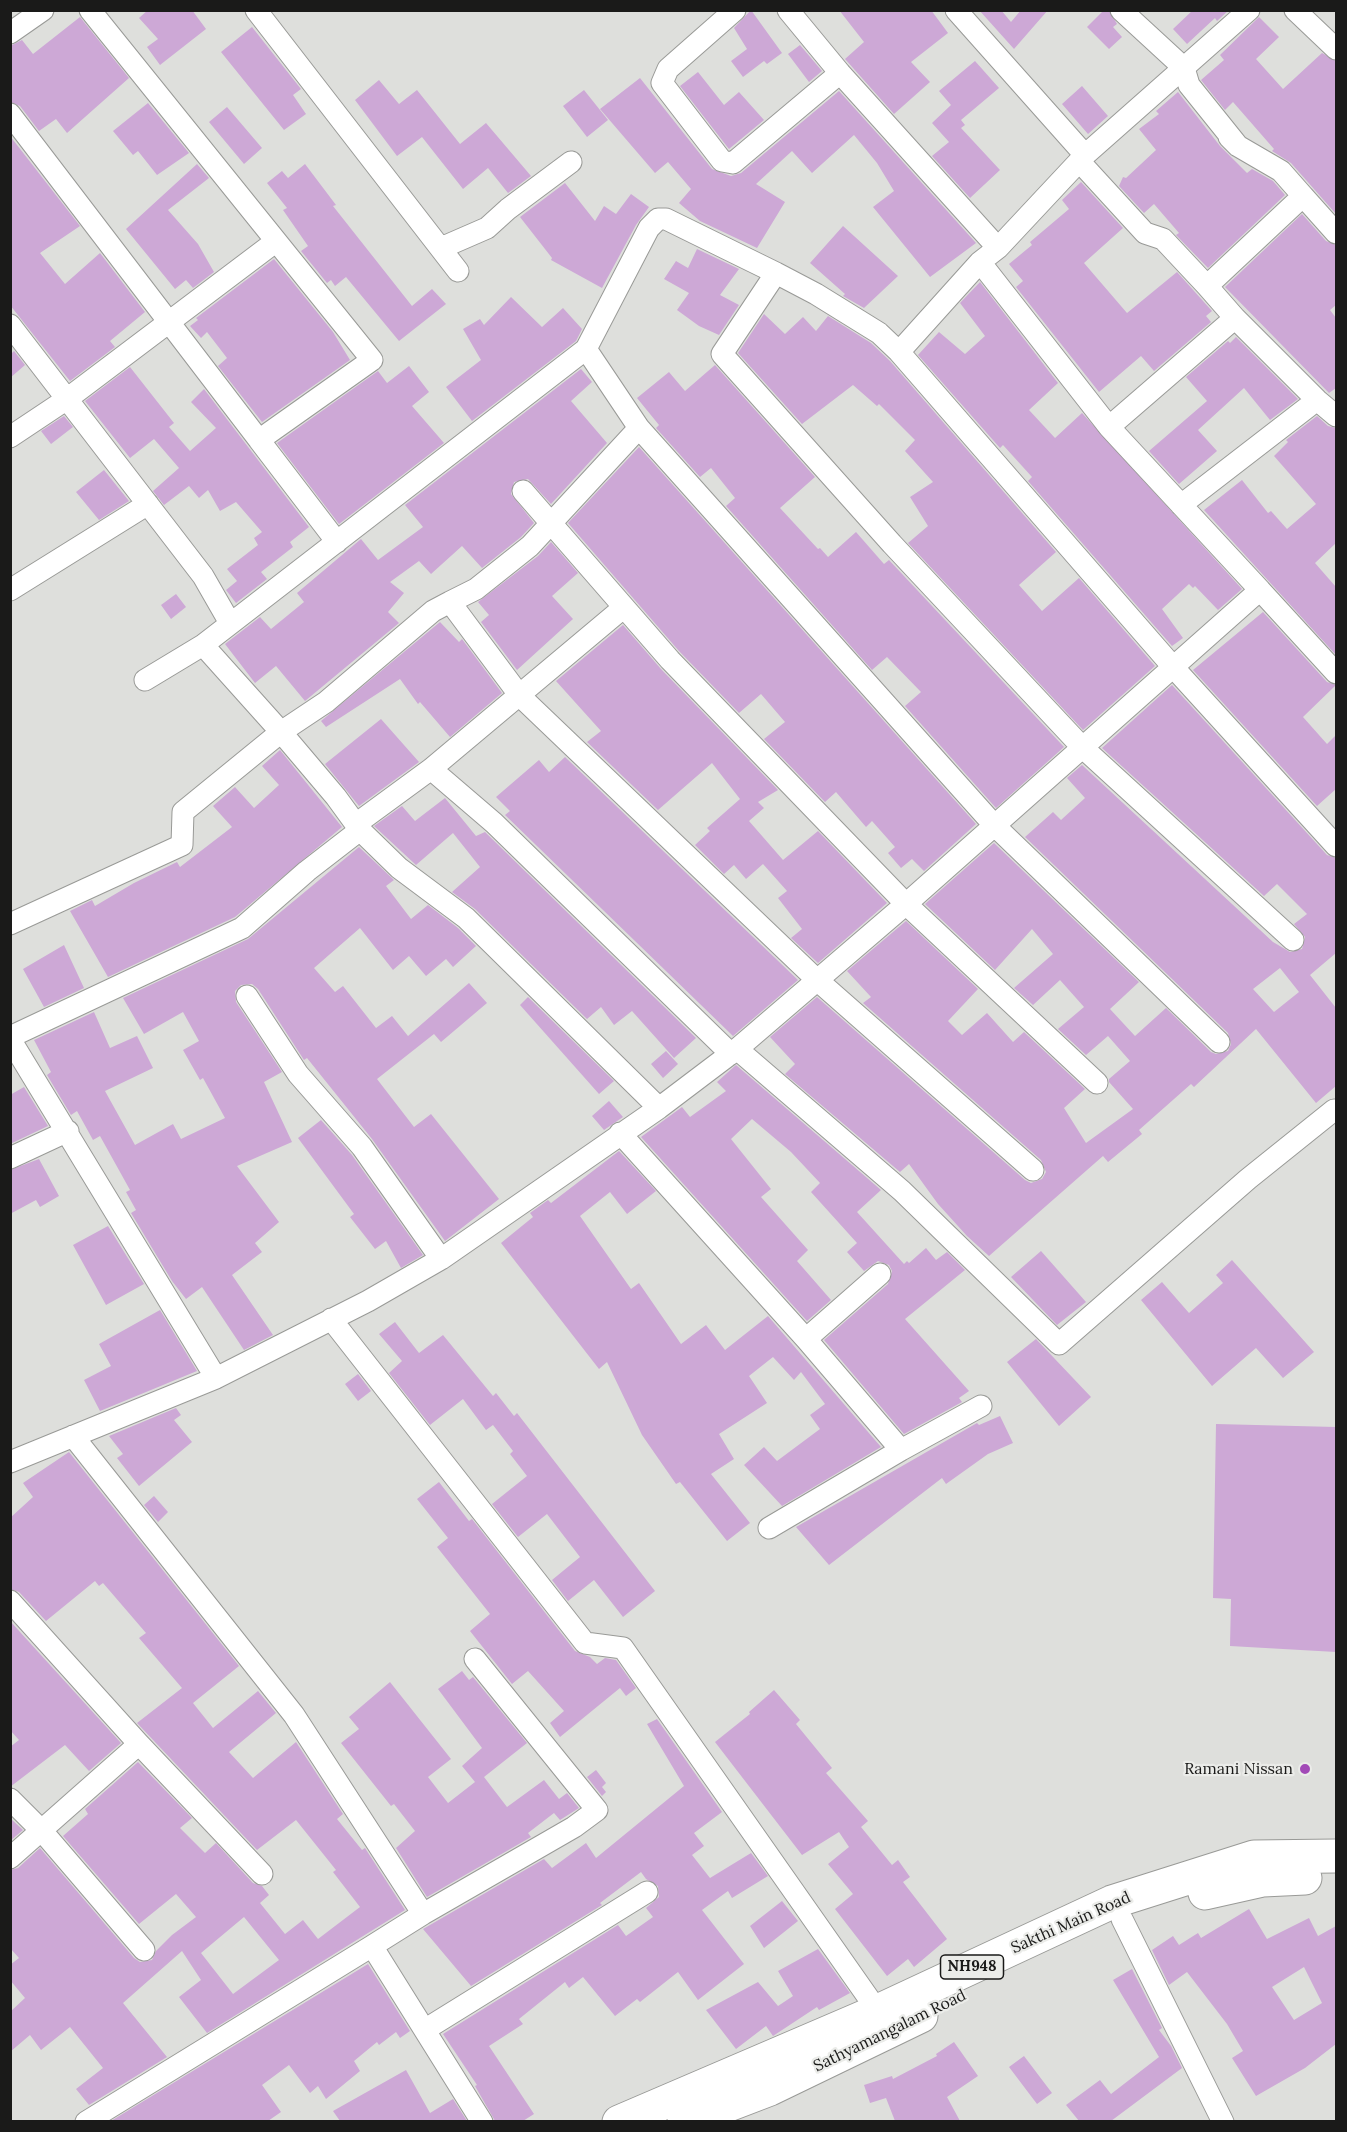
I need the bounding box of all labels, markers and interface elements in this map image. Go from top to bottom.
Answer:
place label: Ramani Nissan [1184,1759,1293,1779]
marker: Ramani Nissan [1298,1762,1312,1776]
street label: Sakthi Main Road [1008,1888,1134,1958]
road number: NH948 [940,1955,1004,1979]
street label: Sathyamangalam Road [811,1986,969,2076]

